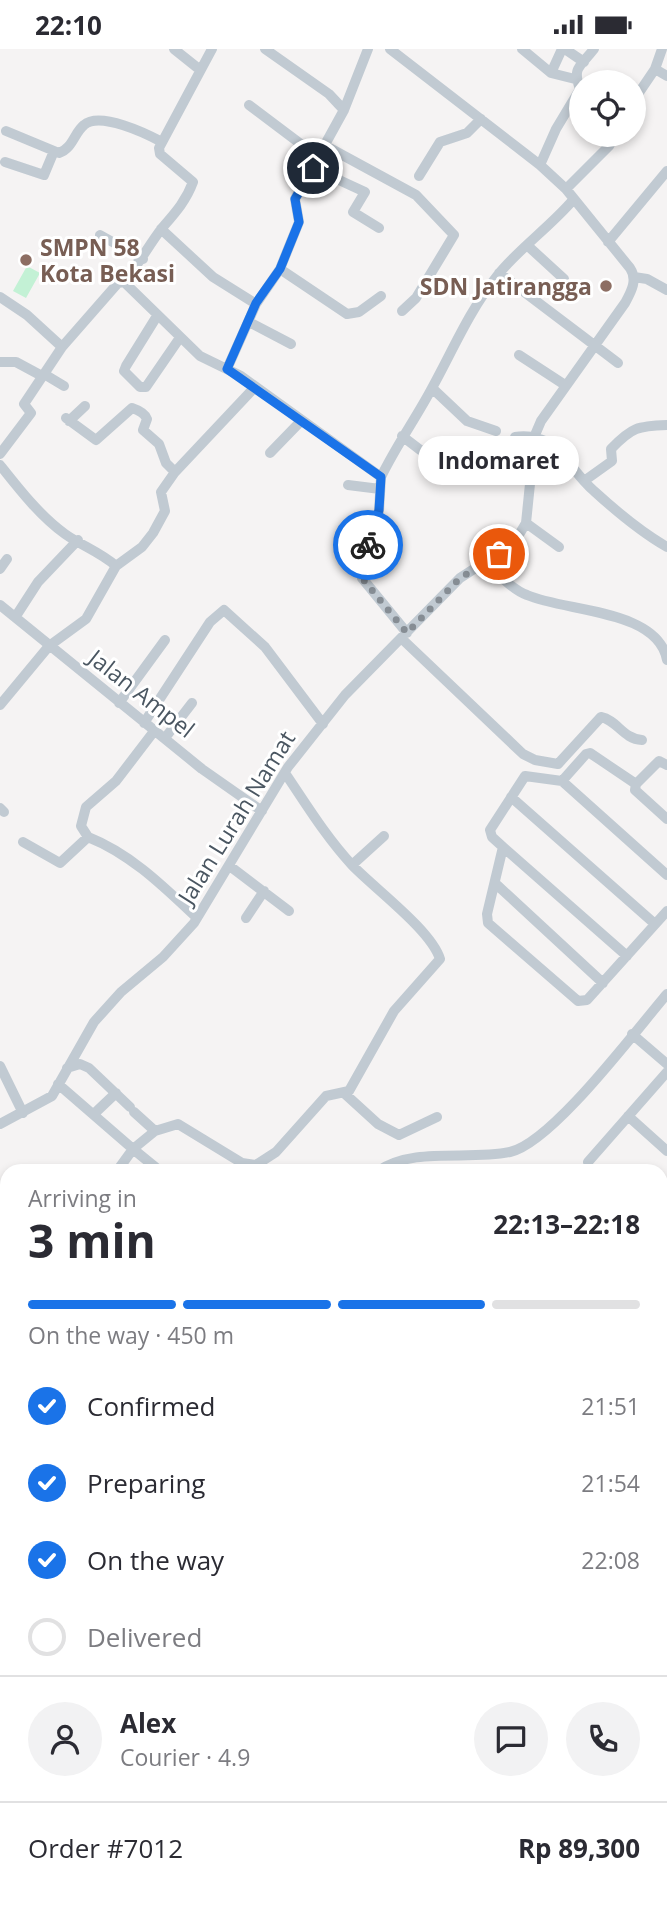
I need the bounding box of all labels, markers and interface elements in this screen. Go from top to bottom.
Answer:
text: 22:10 [35,7,102,43]
map controls [569,70,646,147]
button: locate [569,70,646,147]
pin [283,138,343,198]
icon: home [294,149,332,187]
place label: SMPN 58 Kota Bekasi [40,231,175,289]
marker: SMPN 58 Kota Bekasi [18,252,34,268]
place label: SDN Jatirangga [420,270,592,302]
marker: SDN Jatirangga [598,278,614,294]
callout: Indomaret [419,435,580,484]
text: Indomaret [437,444,560,476]
courier [333,510,403,580]
pin [469,524,529,584]
icon: bike [349,526,387,564]
icon: bag [480,535,518,573]
street label: Jalan Ampel [81,640,202,744]
street label: Jalan Lurah Namat [169,724,302,911]
text: Arriving in [28,1182,137,1214]
text: 22:13–22:18 [493,1206,640,1242]
text: 3 min [28,1209,156,1271]
text: On the way · 450 m [28,1319,234,1351]
icon: check [28,1387,66,1425]
text: Confirmed [87,1388,215,1424]
text: 21:51 [581,1390,640,1422]
icon: check [28,1464,66,1502]
text: Preparing [87,1465,205,1501]
text: 21:54 [581,1467,640,1499]
icon: check [28,1541,66,1579]
text: On the way [87,1542,224,1578]
text: 22:08 [581,1544,640,1576]
text: Delivered [87,1619,202,1655]
button: person [28,1702,102,1776]
button: chat [474,1702,548,1776]
button: phone [566,1702,640,1776]
text: Alex [120,1705,176,1741]
text: Courier · 4.9 [120,1741,250,1773]
text: Order #7012 [28,1830,183,1866]
text: Rp 89,300 [518,1830,640,1866]

